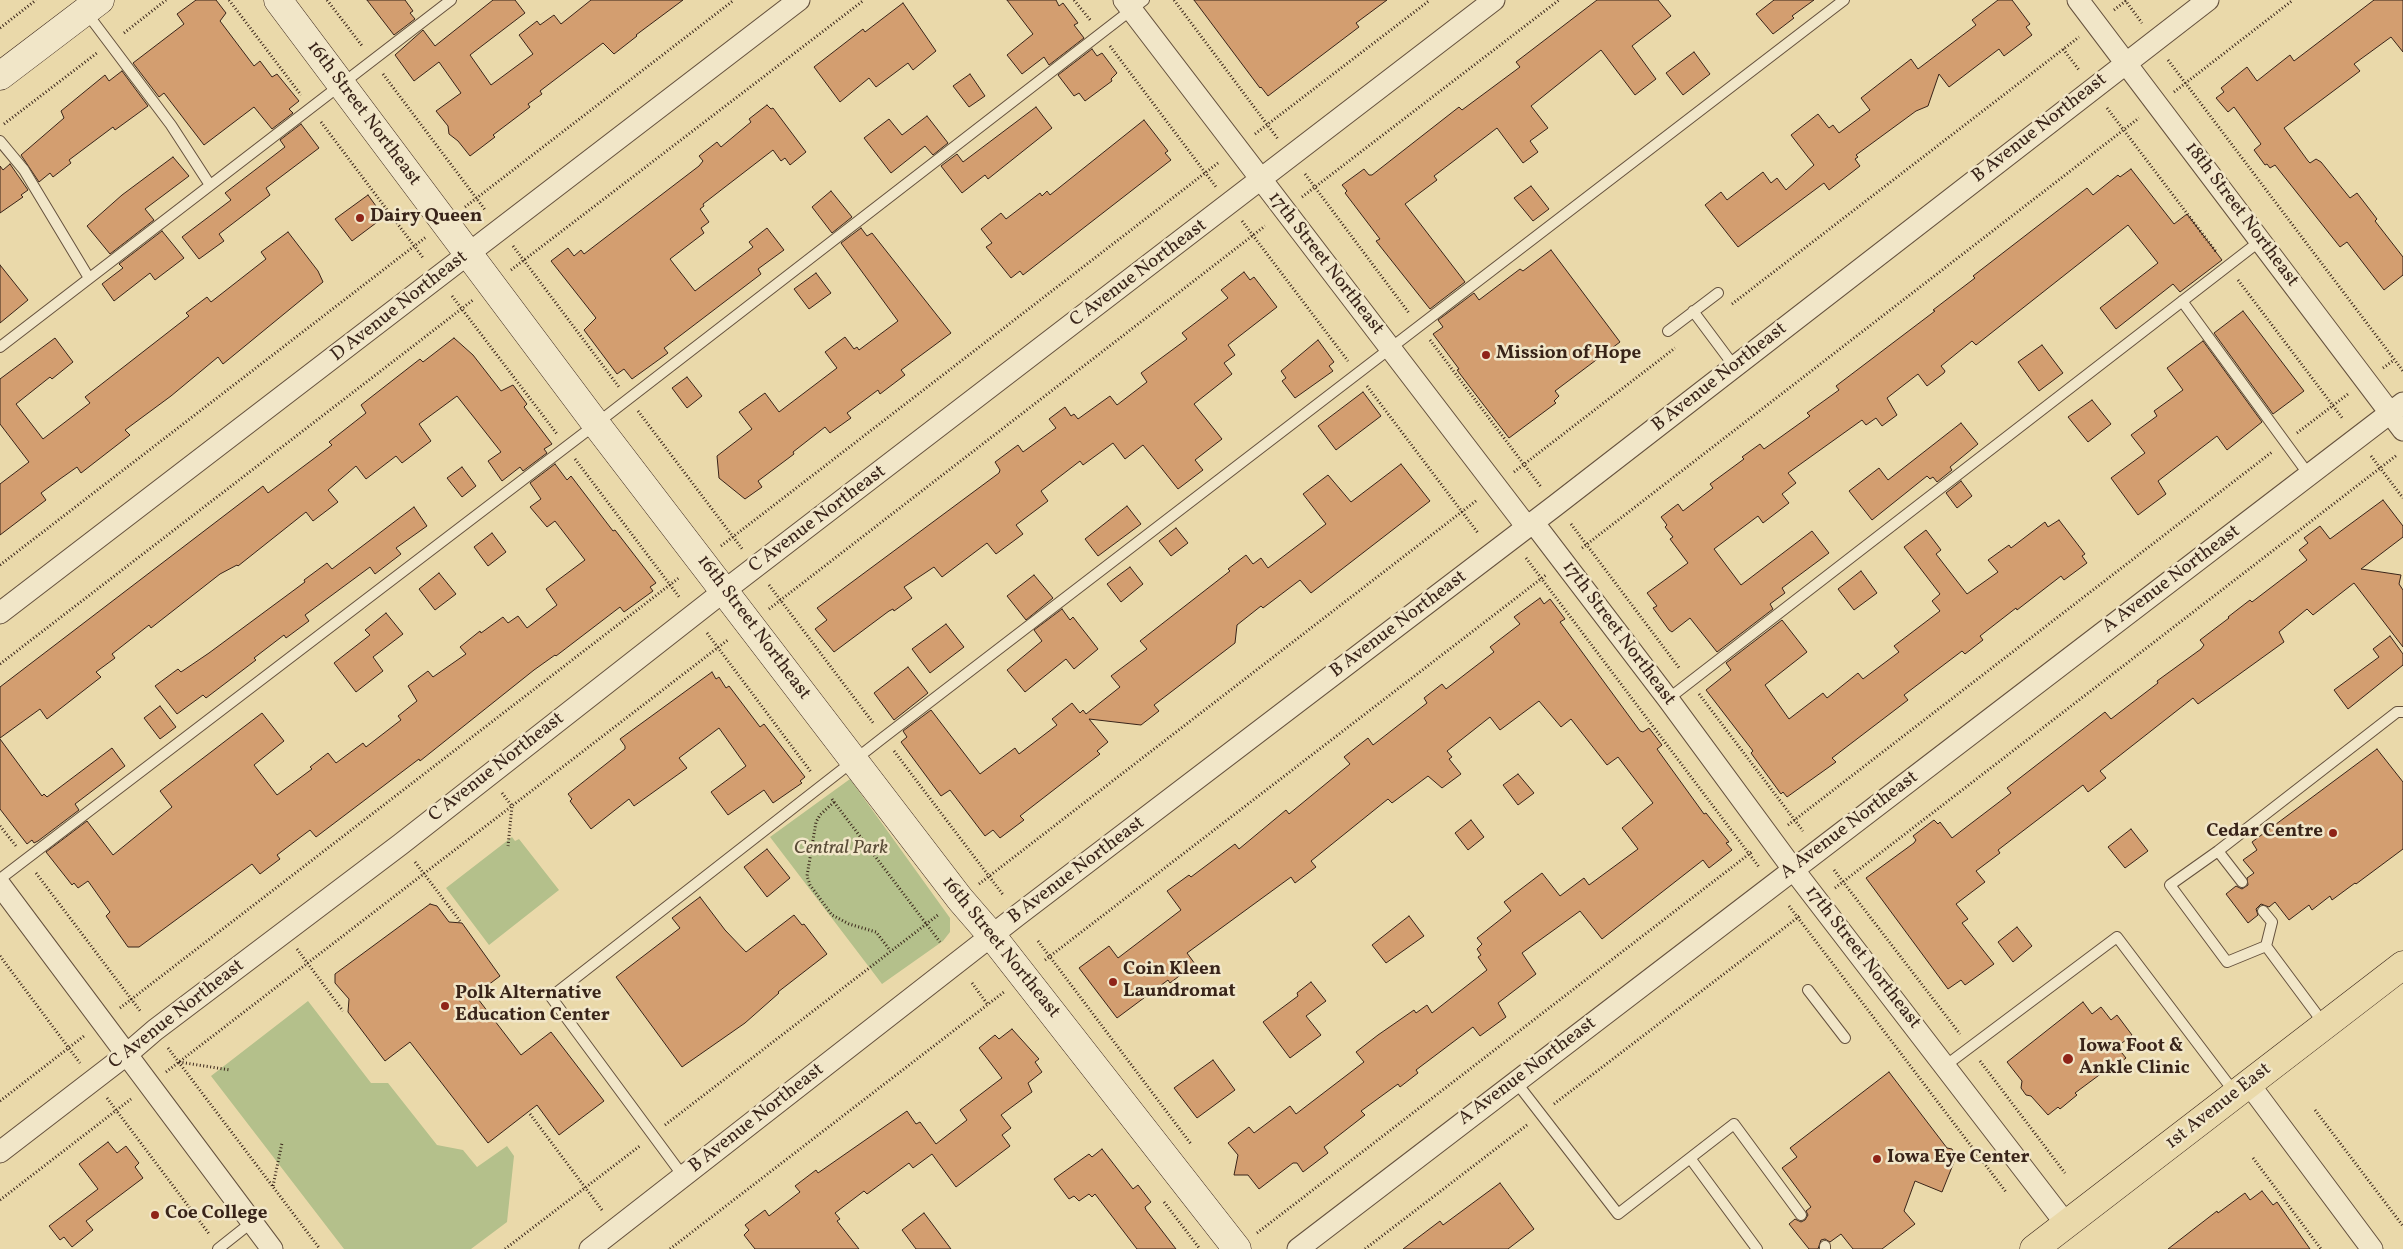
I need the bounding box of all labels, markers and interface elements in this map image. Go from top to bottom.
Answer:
street label: 16th Street Northeast [301,37,425,191]
street label: B Avenue Northeast [1968,69,2112,189]
street label: 18th Street Northeast [2179,138,2303,292]
street label: 17th Street Northeast [1262,188,1388,340]
place label: Dairy Queen [370,207,482,229]
marker: Dairy Queen [354,212,366,224]
street label: C Avenue Northeast [1066,215,1212,333]
street label: D Avenue Northeast [327,247,473,367]
street label: B Avenue Northeast [1648,318,1792,438]
place label: Mission of Hope [1496,344,1641,366]
marker: Mission of Hope [1480,349,1492,361]
street label: C Avenue Northeast [745,461,891,579]
street label: A Avenue Northeast [2099,521,2245,639]
street label: 16th Street Northeast [691,551,815,705]
street label: 17th Street Northeast [1556,557,1680,711]
street label: B Avenue Northeast [1326,566,1472,684]
street label: C Avenue Northeast [425,708,569,828]
street label: A Avenue Northeast [1777,767,1923,885]
street label: B Avenue Northeast [1004,812,1150,930]
place label: Cedar Centre [2206,822,2323,844]
marker: Cedar Centre [2327,827,2339,839]
park label: Central Park [794,839,888,861]
street label: 16th Street Northeast [936,873,1064,1023]
street label: 17th Street Northeast [1799,882,1925,1034]
street label: C Avenue Northeast [105,955,249,1075]
place label: Coin Kleen Laundromat [1123,960,1236,1004]
marker: Coin Kleen Laundromat [1107,976,1119,988]
place label: Polk Alternative Education Center [455,984,610,1028]
marker: Polk Alternative Education Center [439,1000,451,1012]
street label: A Avenue Northeast [1455,1013,1601,1131]
place label: Iowa Foot & Ankle Clinic [2079,1037,2190,1081]
marker: Iowa Foot & Ankle Clinic [2061,1052,2075,1066]
street label: B Avenue Northeast [685,1059,829,1179]
street label: 1st Avenue East [2162,1059,2276,1155]
place label: Iowa Eye Center [1887,1148,2030,1170]
marker: Iowa Eye Center [1871,1153,1883,1165]
place label: Coe College [165,1204,267,1226]
marker: Coe College [149,1209,161,1221]

